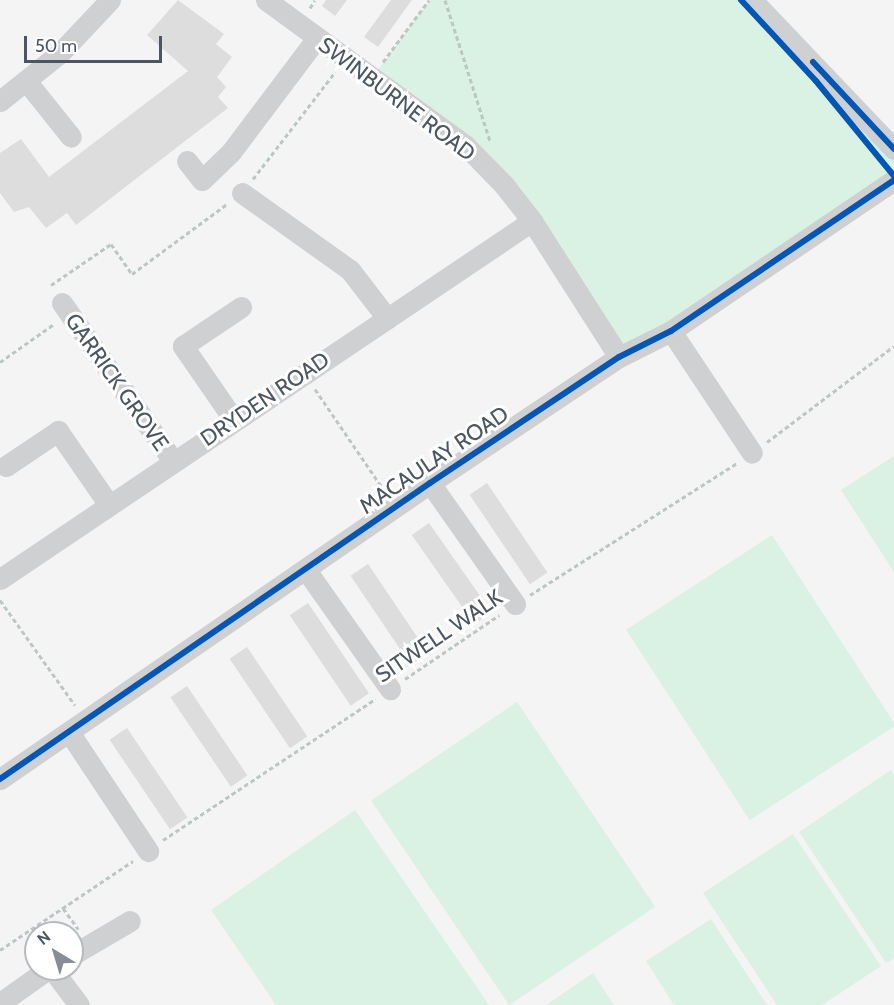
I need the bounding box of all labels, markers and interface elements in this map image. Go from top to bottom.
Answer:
scale bar [27,24,165,62]
street label: SWINBURNE ROAD [313,32,481,166]
text: 50 m [35,35,77,57]
street label: GARRICK GROVE [60,308,174,456]
street label: DRYDEN ROAD [196,346,334,452]
street label: MACAULAY ROAD [355,400,513,520]
street label: SITWELL WALK [371,584,507,688]
north arrow [24,921,84,981]
text: N [34,927,54,949]

